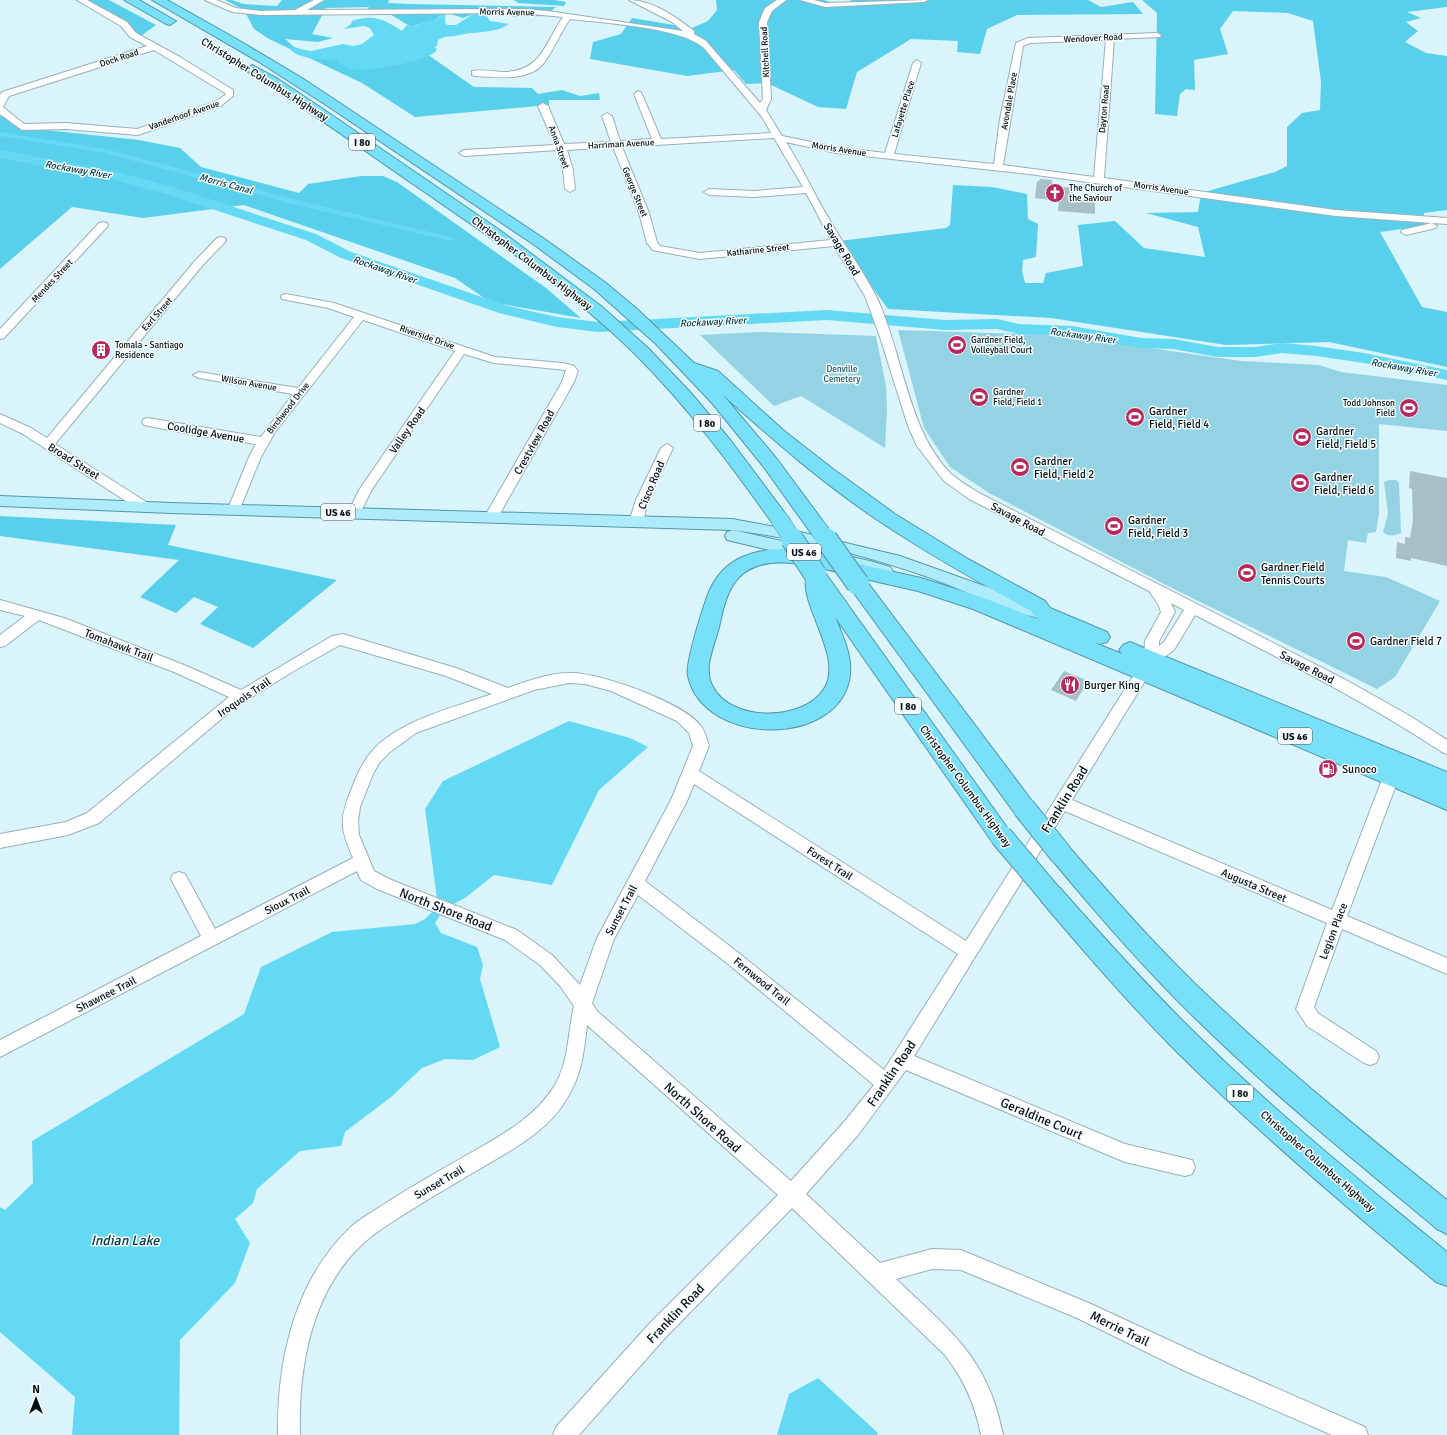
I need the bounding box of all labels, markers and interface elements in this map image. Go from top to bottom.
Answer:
street label: Morris Avenue [479,7,535,18]
street label: Kitchell Road [759,26,772,78]
street label: Wendover Road [1063,31,1123,46]
street label: Christopher Columbus Highway [199,35,331,124]
street label: Dock Road [98,47,140,70]
street label: Avondale Place [999,71,1020,131]
street label: Lafayette Place [890,79,917,139]
street label: Dayton Road [1097,84,1112,134]
street label: Vanderhoof Avenue [147,98,222,133]
street label: Anna Street [546,124,571,170]
road number: I 80 [349,134,375,150]
street label: Harriman Avenue [587,137,655,152]
street label: Morris Avenue [811,140,868,159]
water label: Rockaway River [44,158,113,182]
street label: George Street [620,166,650,219]
water label: Morris Canal [198,171,255,197]
street label: Morris Avenue [1133,179,1190,198]
church icon: The Church of the Saviour [1044,182,1066,204]
place label: The Church of the Saviour [1069,183,1123,204]
street label: Christopher Columbus Highway [469,214,595,314]
street label: Savage Road [821,220,863,278]
street label: Katharine Street [726,242,790,259]
water label: Rockaway River [351,253,419,287]
street label: Mendes Street [29,257,75,305]
street label: Earl Street [140,295,175,333]
water label: Rockaway River [680,314,748,330]
street label: Riverside Drive [398,323,456,352]
water label: Rockaway River [1049,325,1118,347]
sports icon: Gardner Field, Volleyball Court [946,334,968,356]
place label: Gardner Field, Volleyball Court [971,335,1032,356]
building icon: Tomala - Santiago Residence [90,339,112,361]
place label: Tomala - Santiago Residence [115,340,184,361]
water label: Rockaway River [1370,356,1439,380]
park label: Denville Cemetery [824,364,861,385]
street label: Wilson Avenue [220,373,278,394]
street label: Birchwood Drive [265,380,312,436]
sports icon: Gardner Field, Field 1 [968,386,990,408]
place label: Gardner Field, Field 1 [993,387,1042,408]
sports icon: Todd Johnson Field [1398,397,1420,419]
place label: Todd Johnson Field [1343,398,1395,419]
street label: Valley Road [387,404,428,456]
place label: Gardner Field, Field 4 [1149,405,1209,431]
sports icon: Gardner Field, Field 4 [1124,406,1146,428]
street label: Crestview Road [511,407,558,477]
road number: I 80 [694,415,720,431]
street label: Coolidge Avenue [166,419,246,446]
place label: Gardner Field, Field 5 [1316,425,1376,451]
sports icon: Gardner Field, Field 5 [1291,426,1313,448]
street label: Broad Street [45,440,102,483]
place label: Gardner Field, Field 2 [1034,455,1094,481]
sports icon: Gardner Field, Field 2 [1009,456,1031,478]
street label: Cisco Road [635,459,668,511]
place label: Gardner Field, Field 6 [1314,471,1374,497]
sports icon: Gardner Field, Field 6 [1289,472,1311,494]
street label: Savage Road [989,500,1047,539]
road number: US 46 [321,504,355,520]
place label: Gardner Field, Field 3 [1128,514,1188,540]
sports icon: Gardner Field, Field 3 [1103,515,1125,537]
road number: US 46 [787,544,821,560]
place label: Gardner Field Tennis Courts [1261,561,1325,587]
sports icon: Gardner Field Tennis Courts [1236,562,1258,584]
street label: Tomahawk Trail [83,626,155,665]
sports icon: Gardner Field 7 [1345,630,1367,652]
place label: Gardner Field 7 [1370,635,1442,648]
street label: Savage Road [1277,648,1336,687]
restaurant icon: Burger King [1059,674,1081,696]
street label: Iroquois Trail [215,675,273,720]
place label: Burger King [1084,679,1140,692]
road number: I 80 [895,698,921,714]
street label: Christopher Columbus Highway [917,723,1015,851]
road number: US 46 [1278,728,1312,744]
fuel station icon: Sunoco [1317,758,1339,780]
street label: Franklin Road [1038,763,1092,836]
place label: Sunoco [1342,763,1377,776]
street label: Forest Trail [804,844,855,883]
street label: Augusta Street [1219,866,1289,905]
street label: Sunset Trail [603,883,640,938]
street label: Sioux Trail [262,884,312,917]
street label: North Shore Road [397,885,494,935]
street label: Legion Place [1317,901,1350,961]
street label: Fernwood Trail [731,955,793,1008]
street label: Shawnee Trail [74,974,138,1015]
street label: Franklin Road [864,1037,920,1110]
street label: North Shore Road [661,1079,744,1157]
road number: I 80 [1227,1085,1253,1101]
street label: Geraldine Court [998,1094,1086,1144]
street label: Christopher Columbus Highway [1258,1108,1378,1215]
street label: Sunset Trail [412,1163,466,1202]
water label: Indian Lake [91,1232,160,1249]
street label: Franklin Road [643,1281,708,1347]
street label: Merrie Trail [1087,1308,1152,1350]
north arrow [16,1379,56,1419]
text: N [32,1383,40,1396]

